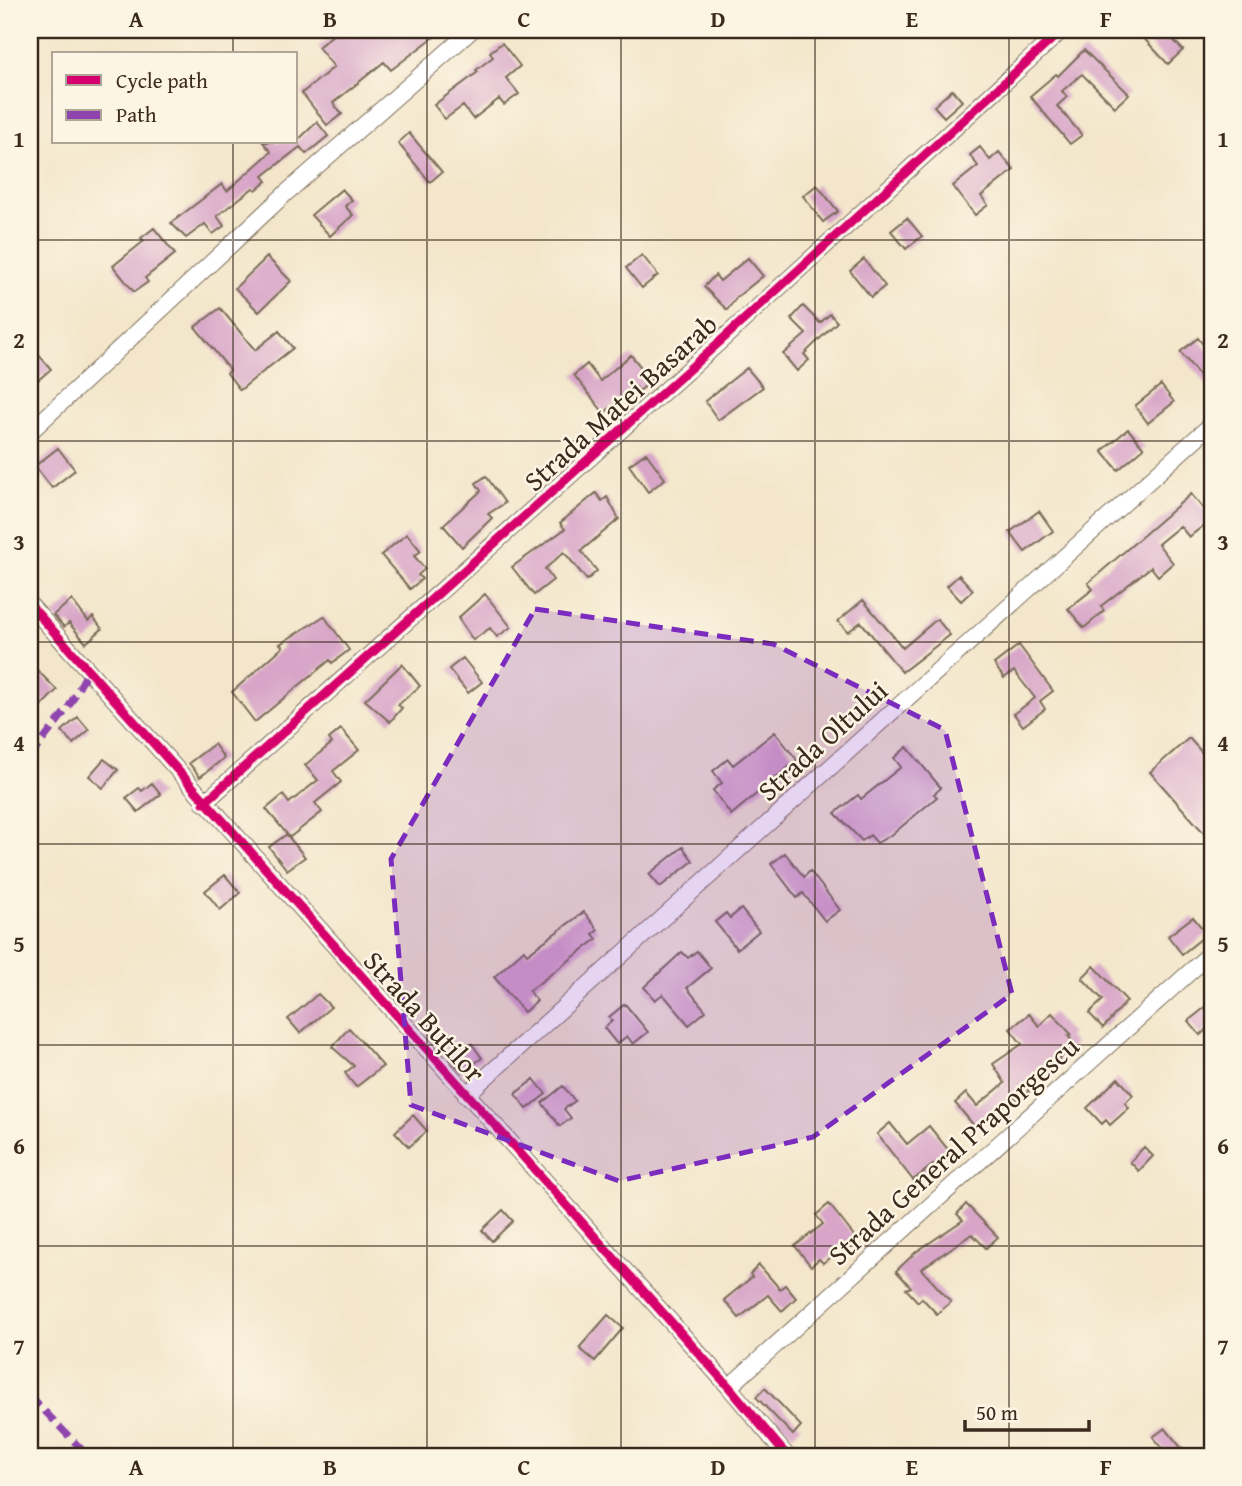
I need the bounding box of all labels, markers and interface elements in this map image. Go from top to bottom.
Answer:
text: A [129,2,144,35]
text: B [323,2,337,35]
text: C [517,2,531,35]
text: D [711,2,726,35]
text: E [906,2,918,35]
text: F [1100,2,1112,35]
legend [52,52,298,144]
text: Cycle path [116,65,208,96]
text: Path [116,99,157,130]
text: 1 [13,122,25,155]
text: 1 [1217,122,1229,155]
street label: Strada Matei Basarab [514,304,726,500]
text: 2 [13,323,25,356]
text: 2 [1217,323,1229,356]
text: 3 [13,525,25,558]
text: 3 [1217,525,1229,558]
street label: Strada Oltului [748,670,896,810]
text: 4 [13,726,25,759]
text: 4 [1217,726,1229,759]
text: 5 [13,927,25,960]
text: 5 [1217,927,1229,960]
street label: Strada Buților [355,941,496,1091]
street label: Strada General Praporgescu [818,1026,1088,1274]
text: 6 [13,1129,25,1162]
text: 6 [1217,1129,1229,1162]
text: 7 [13,1330,25,1363]
text: 7 [1217,1330,1229,1363]
scale bar [965,1388,1090,1432]
text: 50 m [976,1397,1018,1428]
text: A [129,1450,144,1483]
text: B [323,1450,337,1483]
text: C [517,1450,531,1483]
text: D [711,1450,726,1483]
text: E [906,1450,918,1483]
text: F [1100,1450,1112,1483]

